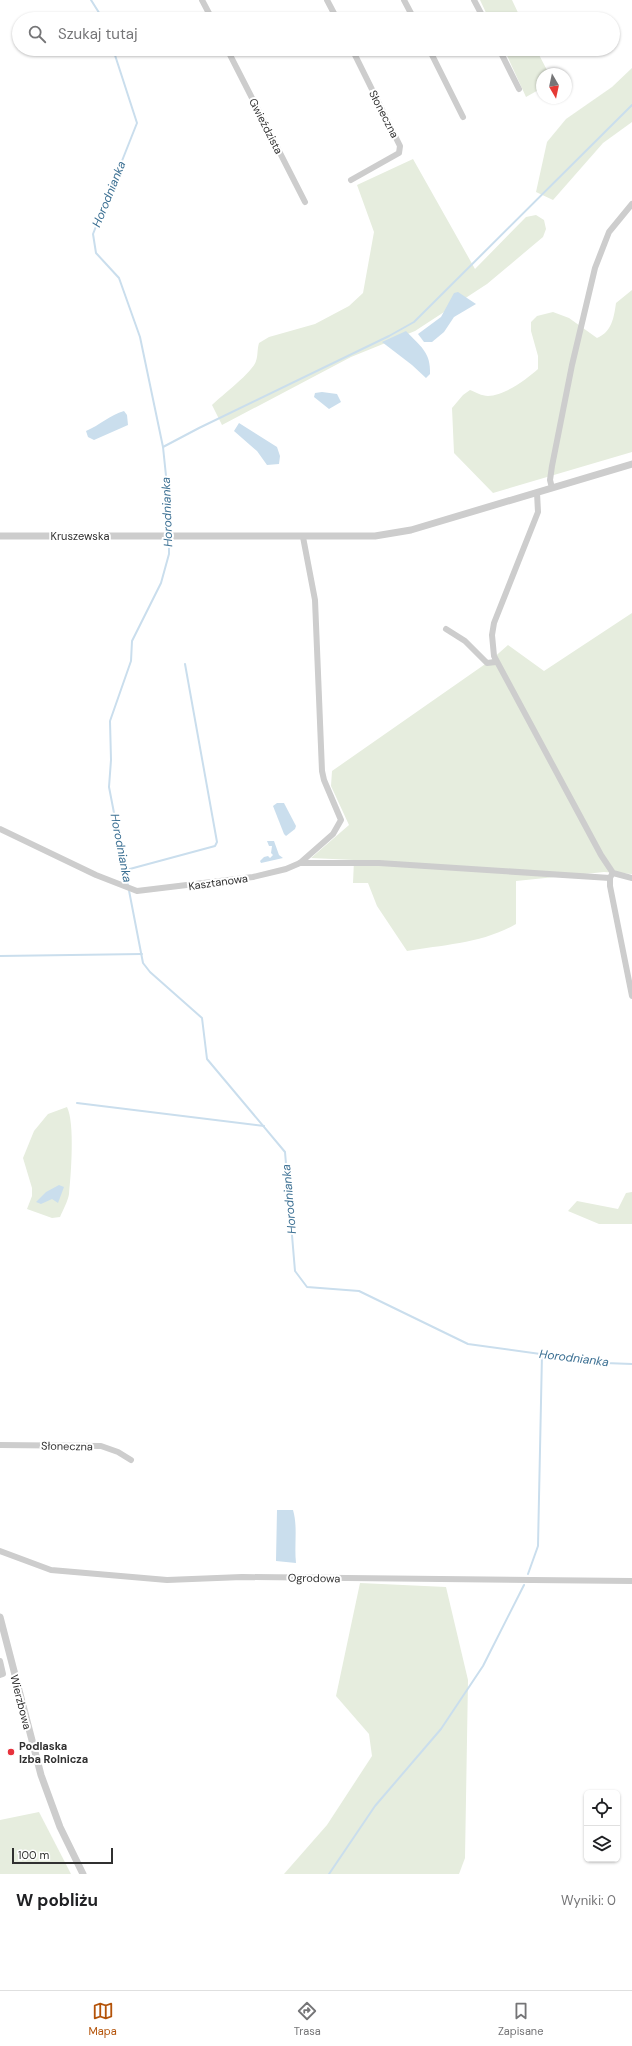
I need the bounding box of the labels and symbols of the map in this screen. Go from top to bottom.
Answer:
north arrow [536,68,572,104]
street label: Słoneczna [366,88,402,140]
street label: Gwieździsta [246,96,286,156]
water label: Horodnianka [88,158,130,229]
water label: Horodnianka [158,476,176,547]
street label: Kruszewska [51,529,109,543]
water label: Horodnianka [106,812,136,884]
street label: Kasztanowa [187,871,249,893]
water label: Horodnianka [278,1163,300,1235]
water label: Horodnianka [538,1346,610,1370]
street label: Słoneczna [41,1439,93,1453]
street label: Ogrodowa [288,1571,340,1585]
street label: Wierzbowa [7,1673,35,1731]
place label: Podlaska Izba Rolnicza [19,1739,88,1766]
marker: Podlaska Izba Rolnicza [6,1747,16,1757]
scale bar [12,1846,113,1865]

